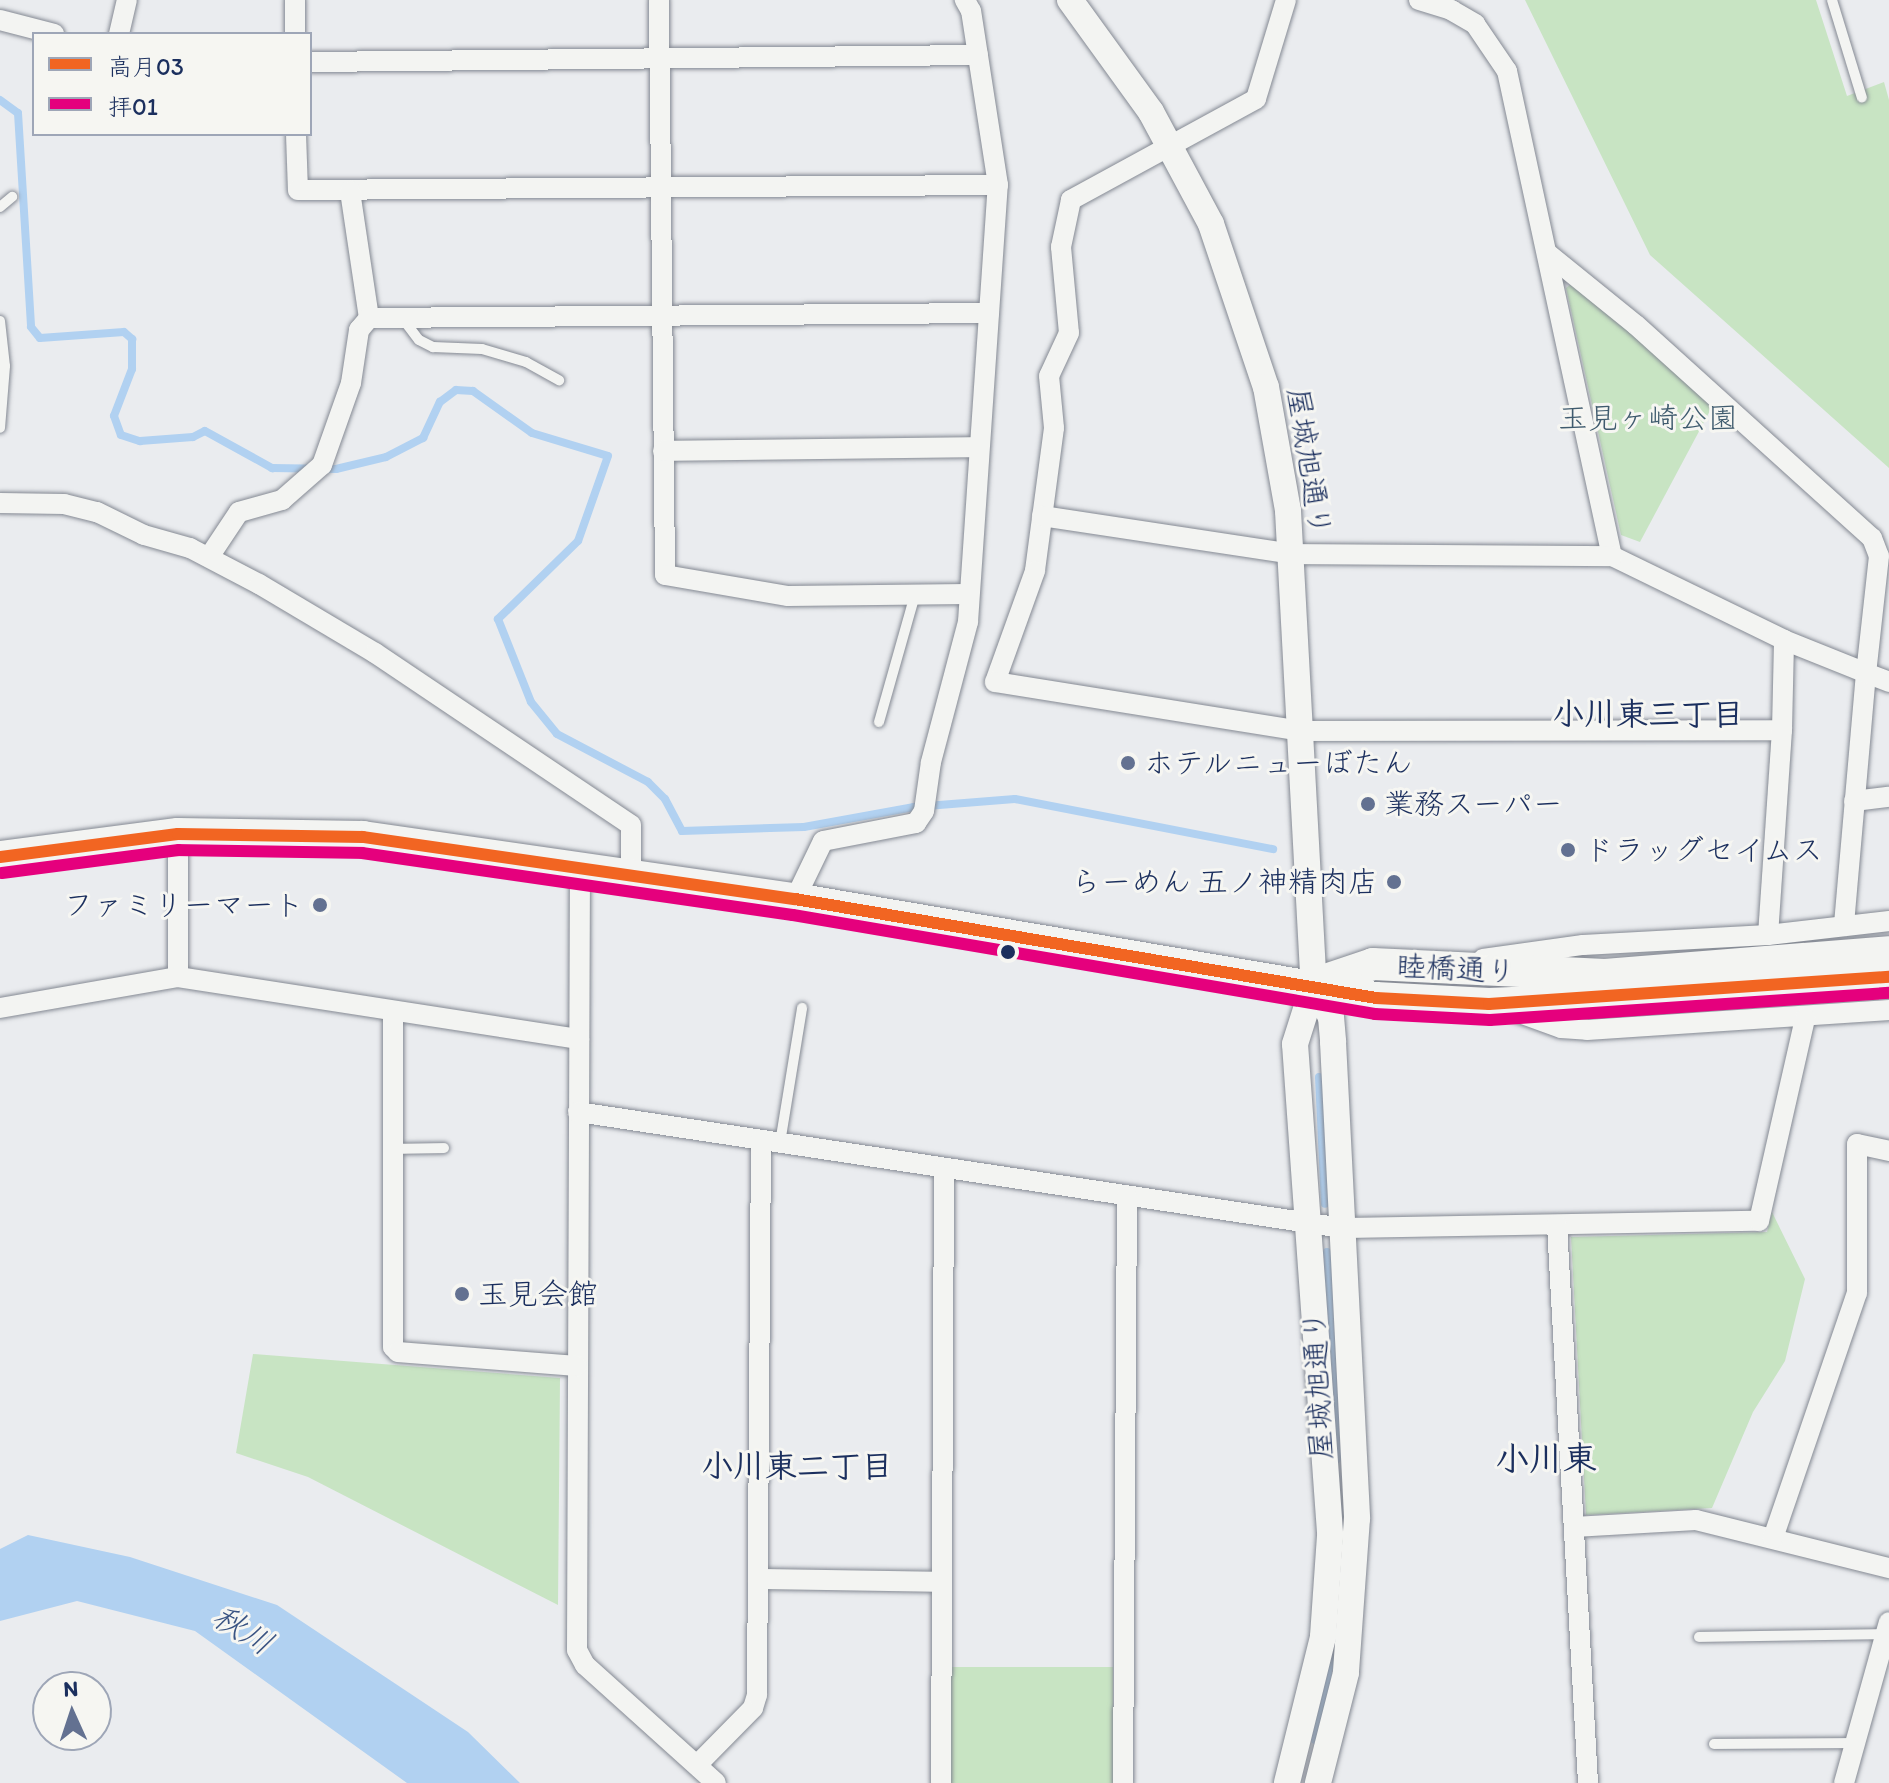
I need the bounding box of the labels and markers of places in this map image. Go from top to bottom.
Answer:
place label: ホテルニューぼたん [1144,745,1414,781]
marker: ホテルニューぼたん [1119,754,1137,772]
place label: 業務スーパー [1384,786,1563,822]
marker: 業務スーパー [1359,795,1377,813]
place label: ドラッグセイムス [1584,832,1824,868]
marker: ドラッグセイムス [1559,841,1577,859]
place label: らーめん 五ノ神精肉店 [1071,864,1378,900]
marker: らーめん 五ノ神精肉店 [1385,873,1403,891]
place label: ファミリーマート [64,887,304,923]
marker: ファミリーマート [311,896,329,914]
unlabelled marker [1000,944,1016,960]
place label: 玉見会館 [478,1276,598,1312]
marker: 玉見会館 [453,1285,471,1303]

